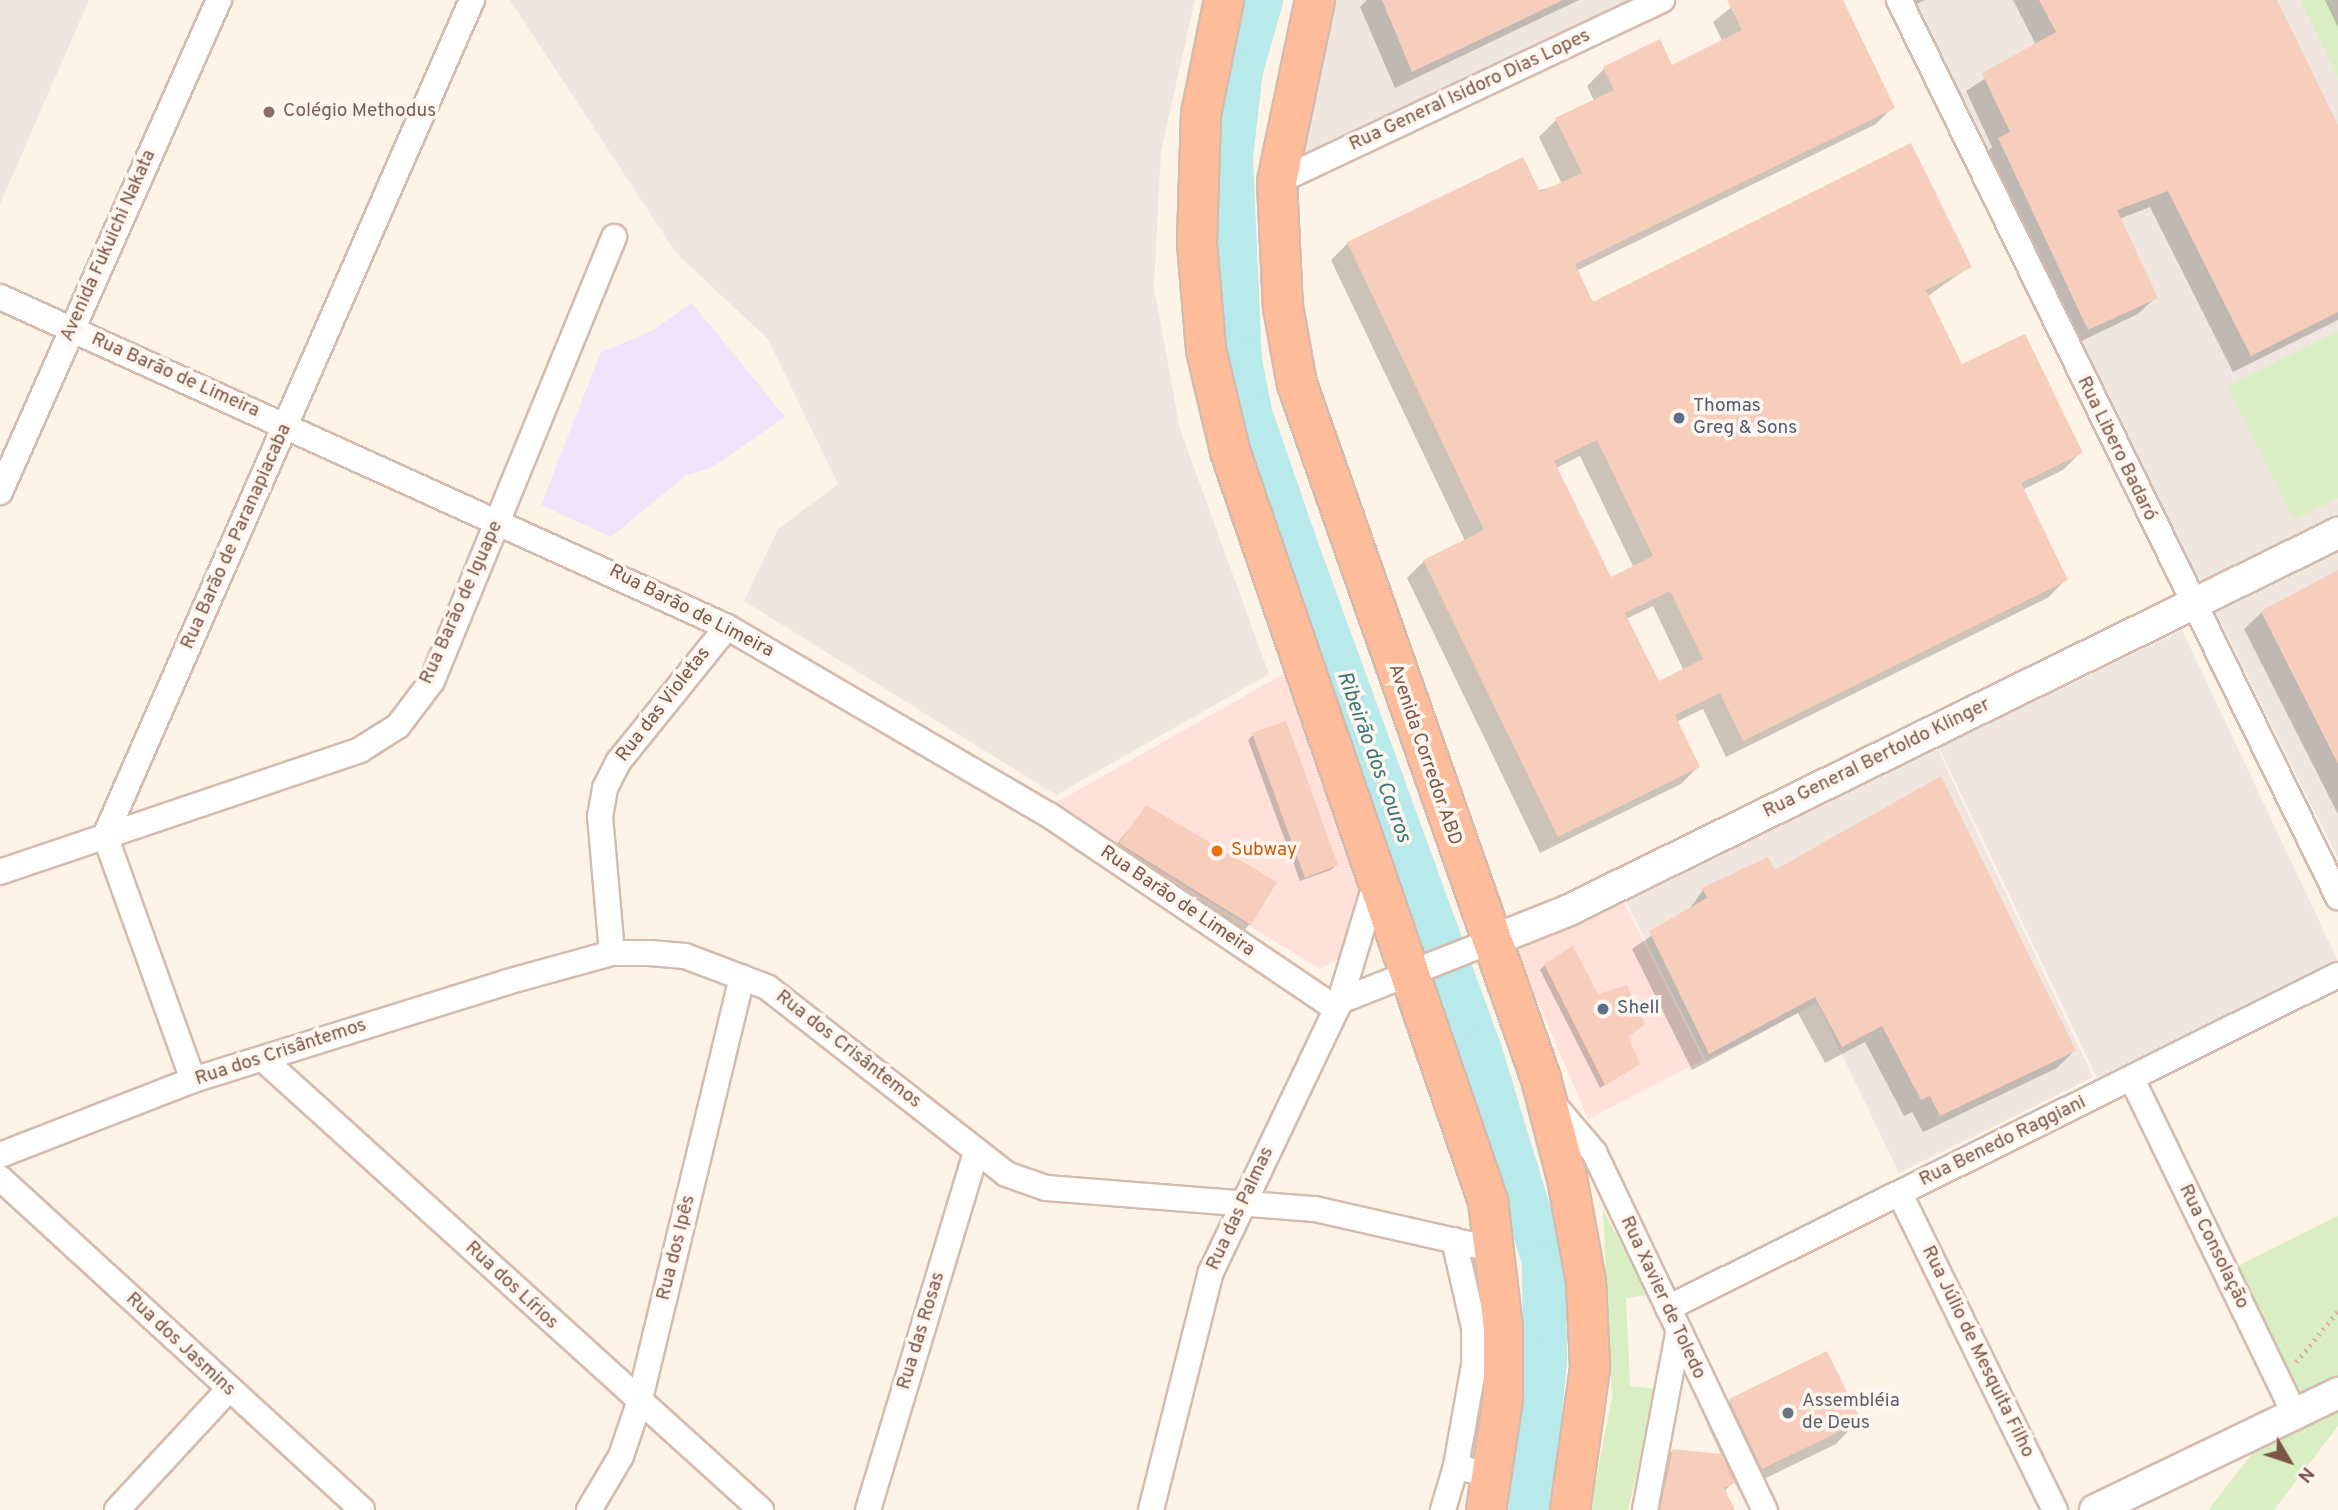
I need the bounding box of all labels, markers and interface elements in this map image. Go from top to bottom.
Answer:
street label: Rua General Isidoro Dias Lopes [1346,25,1594,157]
place label: Colégio Methodus [283,101,436,123]
marker: Colégio Methodus [261,104,277,120]
street label: Avenida Fukuichi Nakata [56,147,162,345]
street label: Rua Barão de Limeira [87,329,263,423]
street label: Rua Libero Badaró [2071,373,2161,525]
place label: Thomas Greg & Sons [1693,396,1797,440]
marker: Thomas Greg & Sons [1671,410,1687,426]
street label: Rua Barão de Paranapiacaba [177,421,297,653]
street label: Rua Barão de Iguape [416,518,508,688]
street label: Rua Barão de Limeira [605,561,777,663]
street label: Rua das Violetas [612,643,716,767]
street label: Avenida Corredor ABD [1382,661,1466,849]
water label: Ribeirão dos Couros [1330,668,1416,846]
street label: Rua General Bertoldo Klinger [1760,694,1994,824]
place label: Subway [1231,840,1297,862]
street label: Rua Barão de Limeira [1095,842,1259,962]
marker: Subway [1209,843,1225,859]
street label: Rua dos Crisântemos [771,986,925,1114]
place label: Shell [1617,998,1660,1020]
marker: Shell [1595,1001,1611,1017]
street label: Rua dos Crisântemos [192,1015,370,1091]
street label: Rua Benedo Raggiani [1916,1092,2090,1192]
street label: Rua das Palmas [1202,1144,1280,1274]
street label: Rua Consolação [2173,1181,2253,1313]
street label: Rua dos Ipês [653,1193,701,1303]
street label: Rua Xavier de Toledo [1614,1213,1710,1383]
street label: Rua dos Lírios [460,1237,562,1335]
street label: Rua Júlio de Mesquita Filho [1916,1242,2038,1462]
street label: Rua das Rosas [893,1269,951,1393]
street label: Rua dos Jasmins [120,1288,240,1402]
place label: Assembléia de Deus [1802,1391,1900,1435]
marker: Assembléia de Deus [1780,1405,1796,1421]
north arrow [2254,1426,2324,1496]
text: N [2292,1461,2319,1487]

